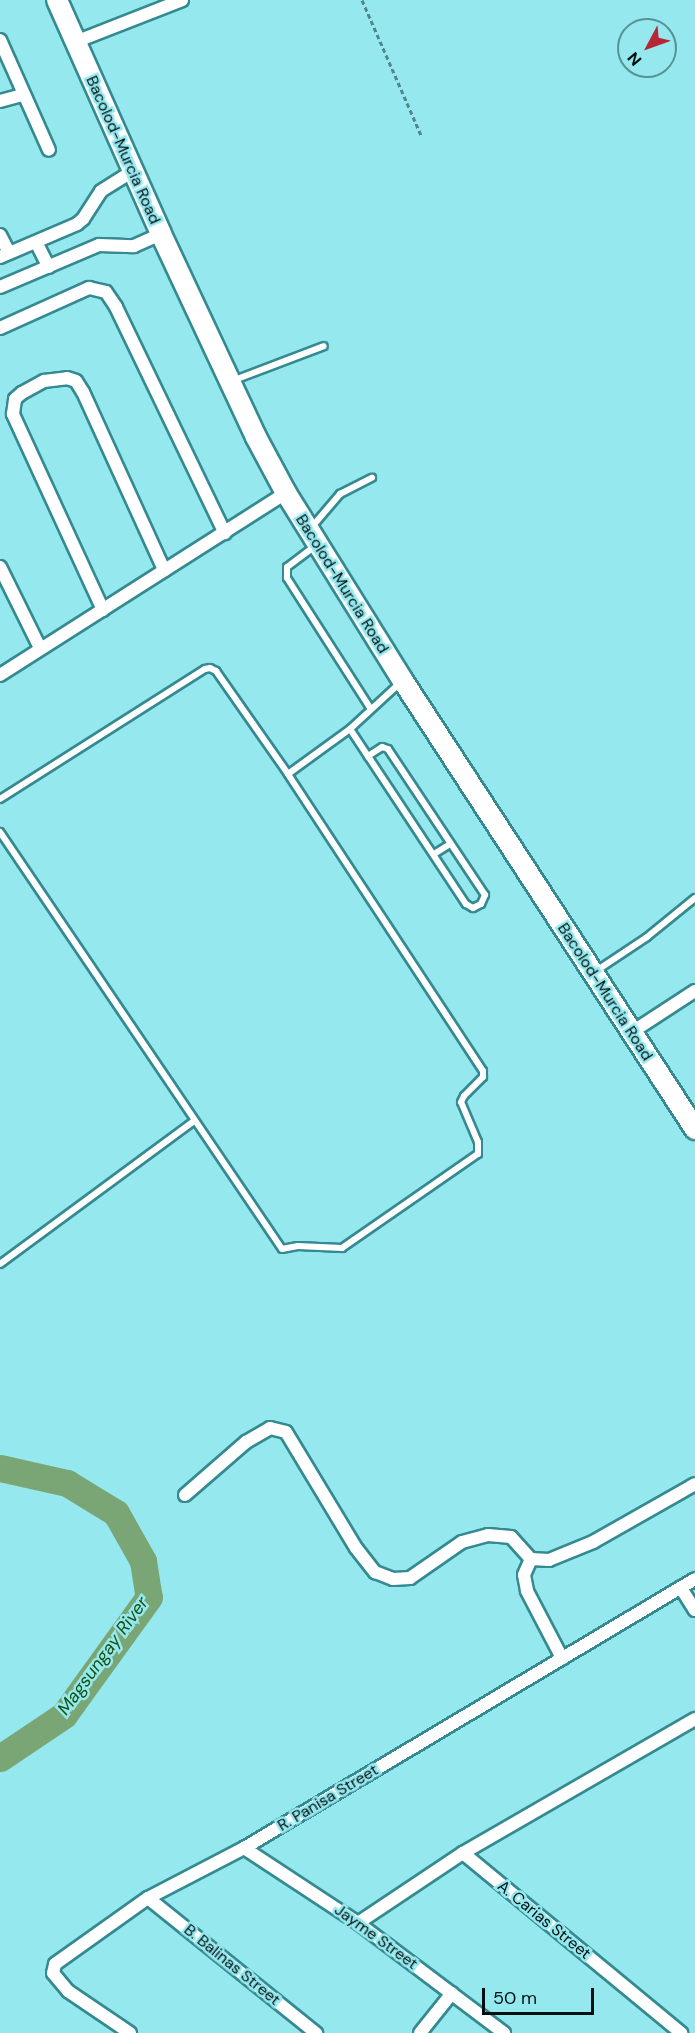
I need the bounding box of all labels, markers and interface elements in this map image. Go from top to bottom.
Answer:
north arrow [617,18,677,78]
text: N [623,48,646,70]
street label: Bacolod-Murcia Road [82,73,164,227]
street label: Bacolod-Murcia Road [291,511,393,657]
street label: Bacolod-Murcia Road [553,920,657,1064]
water label: Magsungay River [53,1593,153,1719]
street label: R. Panisa Street [274,1760,382,1836]
street label: A. Carias Street [494,1877,594,1963]
street label: Jayme Street [331,1900,421,1974]
street label: B. Balinas Street [180,1920,284,2010]
scale bar [485,1976,598,2014]
text: 50 m [493,1986,537,2010]

